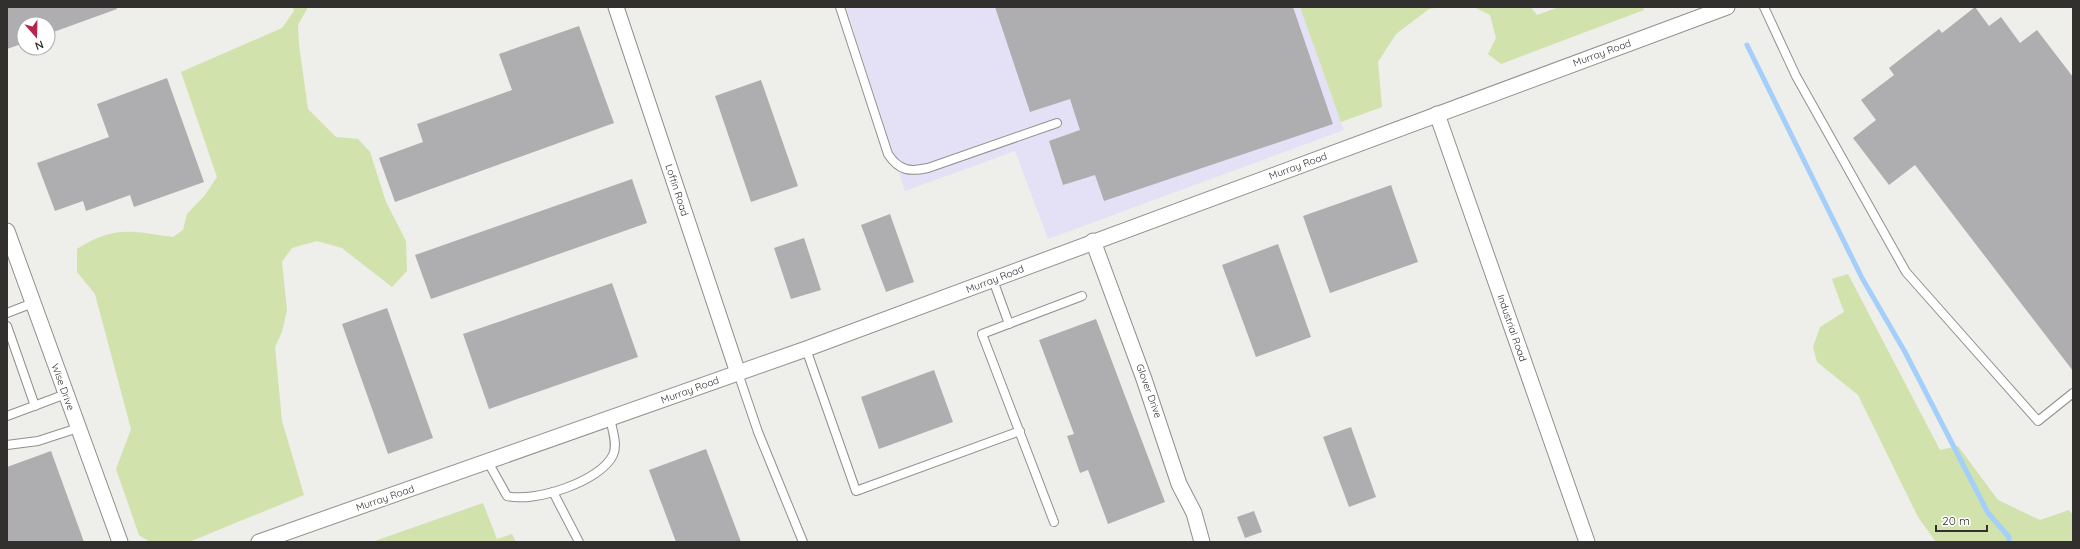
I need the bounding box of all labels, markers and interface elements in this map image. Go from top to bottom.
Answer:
north arrow [16,16,56,56]
street label: Murray Road [1571,36,1633,70]
text: N [33,37,46,53]
street label: Murray Road [1267,149,1329,183]
street label: Loftin Road [662,162,692,218]
street label: Murray Road [964,262,1026,296]
street label: Industrial Road [1494,293,1530,363]
street label: Wise Drive [49,362,78,413]
street label: Glover Drive [1133,362,1165,420]
street label: Murray Road [659,373,721,407]
street label: Murray Road [354,482,416,514]
scale bar [1936,507,1987,533]
text: 20 m [1942,513,1970,528]

